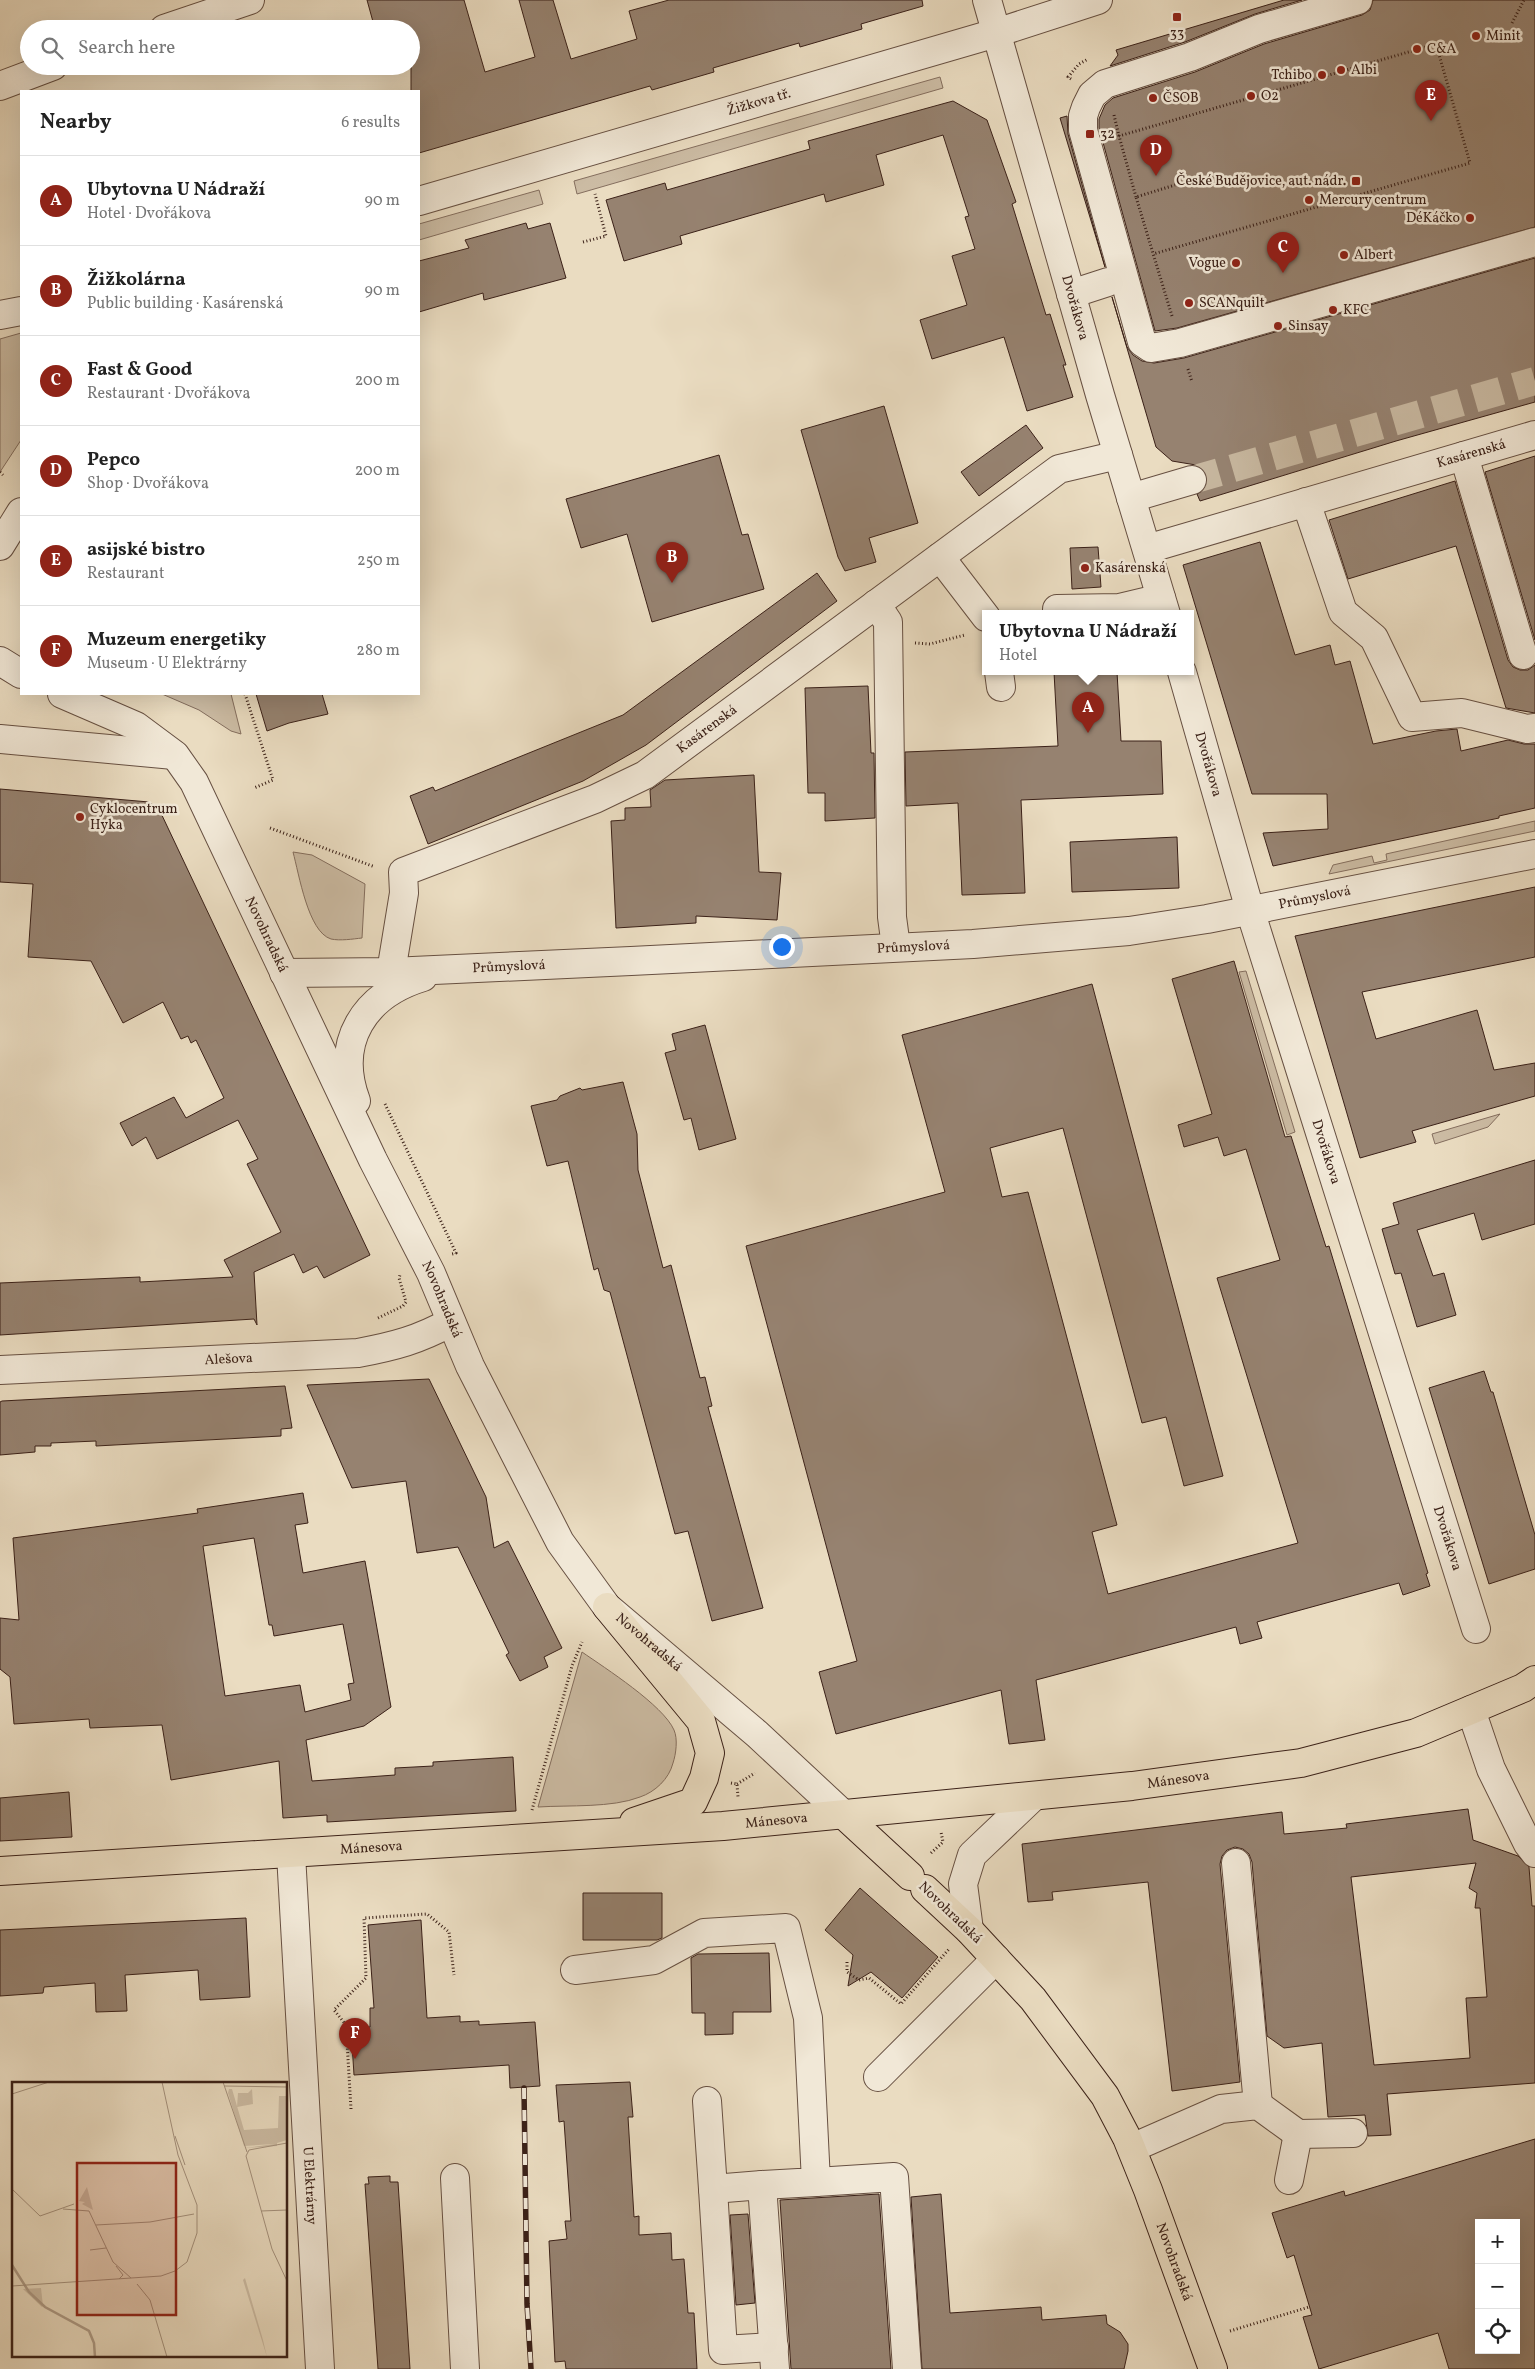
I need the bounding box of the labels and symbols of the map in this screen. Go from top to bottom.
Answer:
marker: 33 [1171,11,1183,23]
place label: 33 [1170,24,1184,43]
place label: Minit [1486,27,1521,46]
marker: Minit [1470,30,1482,42]
place label: C&A [1427,40,1457,59]
marker: C&A [1411,43,1423,55]
place label: Albi [1351,61,1377,80]
marker: Albi [1335,64,1347,76]
place label: Tchibo [1271,66,1312,85]
marker: Tchibo [1316,69,1328,81]
pin: E [1415,80,1447,121]
street label: Žižkova tř. [724,84,793,120]
place label: O2 [1261,87,1279,106]
place label: ČSOB [1163,89,1199,108]
marker: O2 [1245,90,1257,102]
marker: ČSOB [1147,92,1159,104]
place label: 32 [1100,125,1115,144]
marker: 32 [1084,128,1096,140]
pin: D [1140,135,1172,176]
place label: České Budějovice, aut. nádr. [1176,172,1346,191]
marker: České Budějovice, aut. nádr. [1350,175,1362,187]
place label: Mercury centrum [1319,191,1427,210]
marker: Mercury centrum [1303,194,1315,206]
place label: DéKáčko [1406,209,1460,228]
marker: DéKáčko [1464,212,1476,224]
pin: C [1267,232,1299,273]
place label: Albert [1354,246,1393,265]
marker: Albert [1338,249,1350,261]
place label: Vogue [1189,254,1226,273]
marker: Vogue [1230,257,1242,269]
street label: Dvořákova [1057,273,1093,342]
place label: SCANquilt [1199,294,1265,313]
marker: SCANquilt [1183,297,1195,309]
place label: KFC [1343,301,1370,320]
marker: KFC [1327,304,1339,316]
place label: Sinsay [1288,317,1329,336]
marker: Sinsay [1272,320,1284,332]
street label: Kasárenská [1435,435,1508,473]
pin: B [656,542,688,583]
place label: Kasárenská [1095,559,1166,578]
marker: Kasárenská [1079,562,1091,574]
pin: A [1072,692,1104,733]
street label: Kasárenská [673,700,741,758]
street label: Dvořákova [1190,730,1227,799]
place label: Cyklocentrum Hyka [90,800,178,835]
marker: Cyklocentrum Hyka [74,811,86,823]
street label: Průmyslová [1277,881,1353,914]
street label: Novohradská [240,893,292,976]
your location [769,934,795,960]
street label: Průmyslová [876,936,950,958]
street label: Průmyslová [472,955,546,978]
street label: Dvořákova [1307,1117,1345,1187]
street label: Novohradská [417,1258,467,1341]
street label: Alešova [204,1349,253,1370]
street label: Dvořákova [1428,1503,1467,1573]
street label: Novohradská [611,1609,686,1676]
street label: Mánesova [1146,1766,1211,1793]
street label: Mánesova [744,1808,809,1833]
street label: Mánesova [339,1836,403,1859]
street label: Novohradská [914,1878,986,1948]
pin: F [339,2018,371,2059]
inset map [12,2082,288,2356]
street label: U Elektrárny [298,2146,321,2225]
street label: Novohradská [1151,2220,1197,2304]

